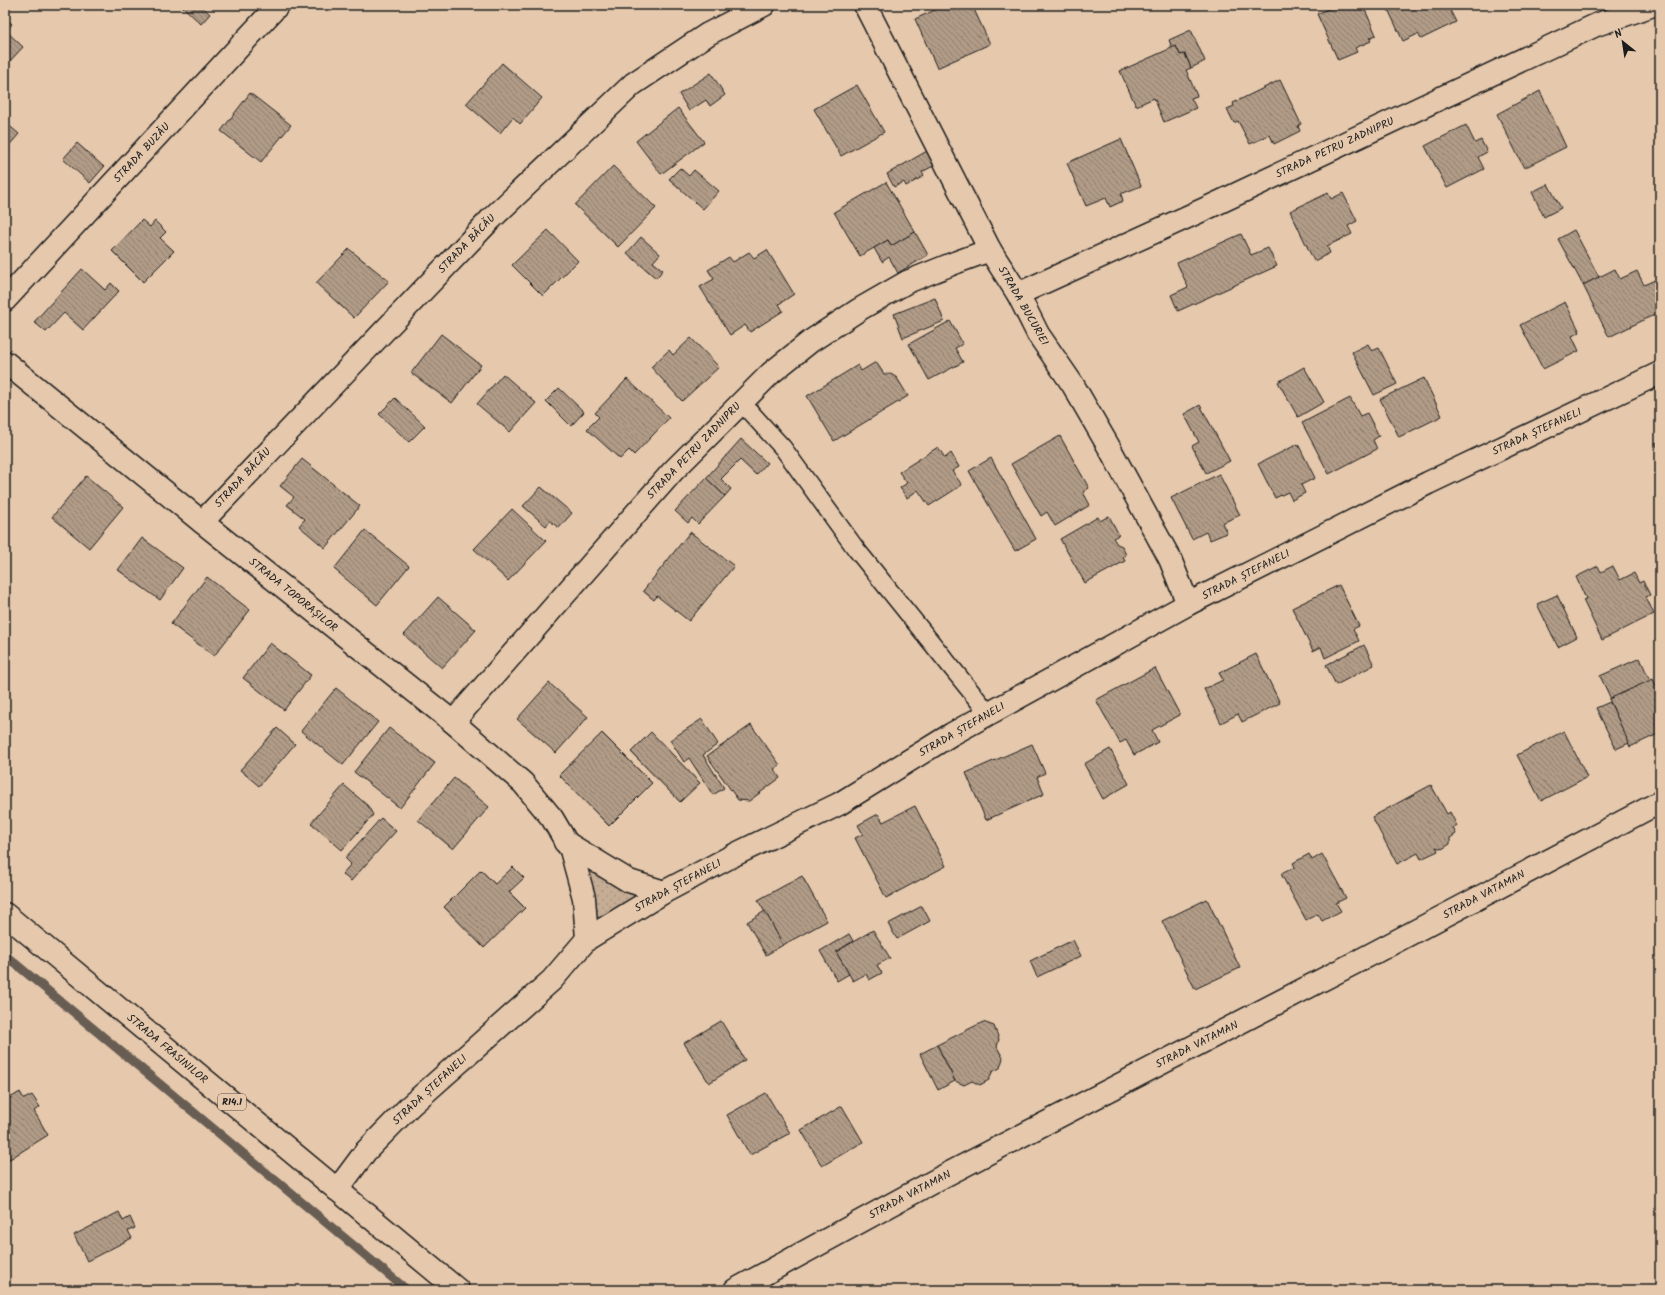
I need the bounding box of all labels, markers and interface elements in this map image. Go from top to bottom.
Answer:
north arrow [1603,22,1643,62]
text: N [1611,25,1626,44]
street label: STRADA PETRU ZADNIPRU [1273,112,1398,183]
street label: STRADA BUZĂU [109,119,175,187]
street label: STRADA BĂCĂU [434,210,500,278]
street label: STRADA BUCURIEI [993,263,1053,349]
street label: STRADA PETRU ZADNIPRU [643,398,746,504]
street label: STRADA ȘTEFANELI [1489,403,1585,461]
street label: STRADA BĂCĂU [210,444,276,512]
street label: STRADA ȘTEFANELI [1199,545,1293,605]
street label: STRADA TOPORAȘILOR [245,553,342,637]
street label: STRADA ȘTEFANELI [915,698,1009,762]
street label: STRADA ȘTEFANELI [631,855,725,917]
street label: STRADA VATAMAN [1440,865,1529,924]
street label: STRADA FRASINILOR [122,1010,212,1089]
street label: STRADA VATAMAN [1152,1016,1242,1074]
street label: STRADA ȘTEFANELI [388,1050,472,1130]
road number: R14.1 [218,1094,246,1110]
street label: STRADA VATAMAN [866,1165,955,1224]

